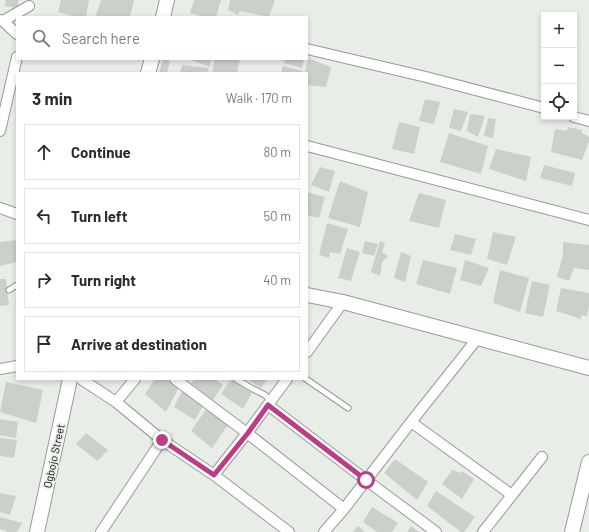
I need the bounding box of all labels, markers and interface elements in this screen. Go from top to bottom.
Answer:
map controls [541,12,577,120]
button: + [541,12,577,48]
search box [16,16,308,60]
icon: search [30,27,52,49]
text: Search here [62,29,140,47]
button: − [541,48,577,84]
button: locate [541,84,577,120]
text: 3 min [32,88,72,108]
text: Walk · 170 m [226,90,292,106]
icon: ahead [33,141,55,163]
text: Continue [71,143,131,161]
text: 80 m [264,144,291,160]
icon: left [33,205,55,227]
text: Turn left [71,207,127,225]
text: 50 m [264,208,291,224]
icon: right [33,269,55,291]
text: Turn right [71,271,136,289]
text: 40 m [263,272,291,288]
icon: arrive [33,333,55,355]
text: Arrive at destination [71,335,207,353]
street label: Ogbojo Street [40,423,67,489]
route end [153,431,171,449]
route start [357,471,375,489]

